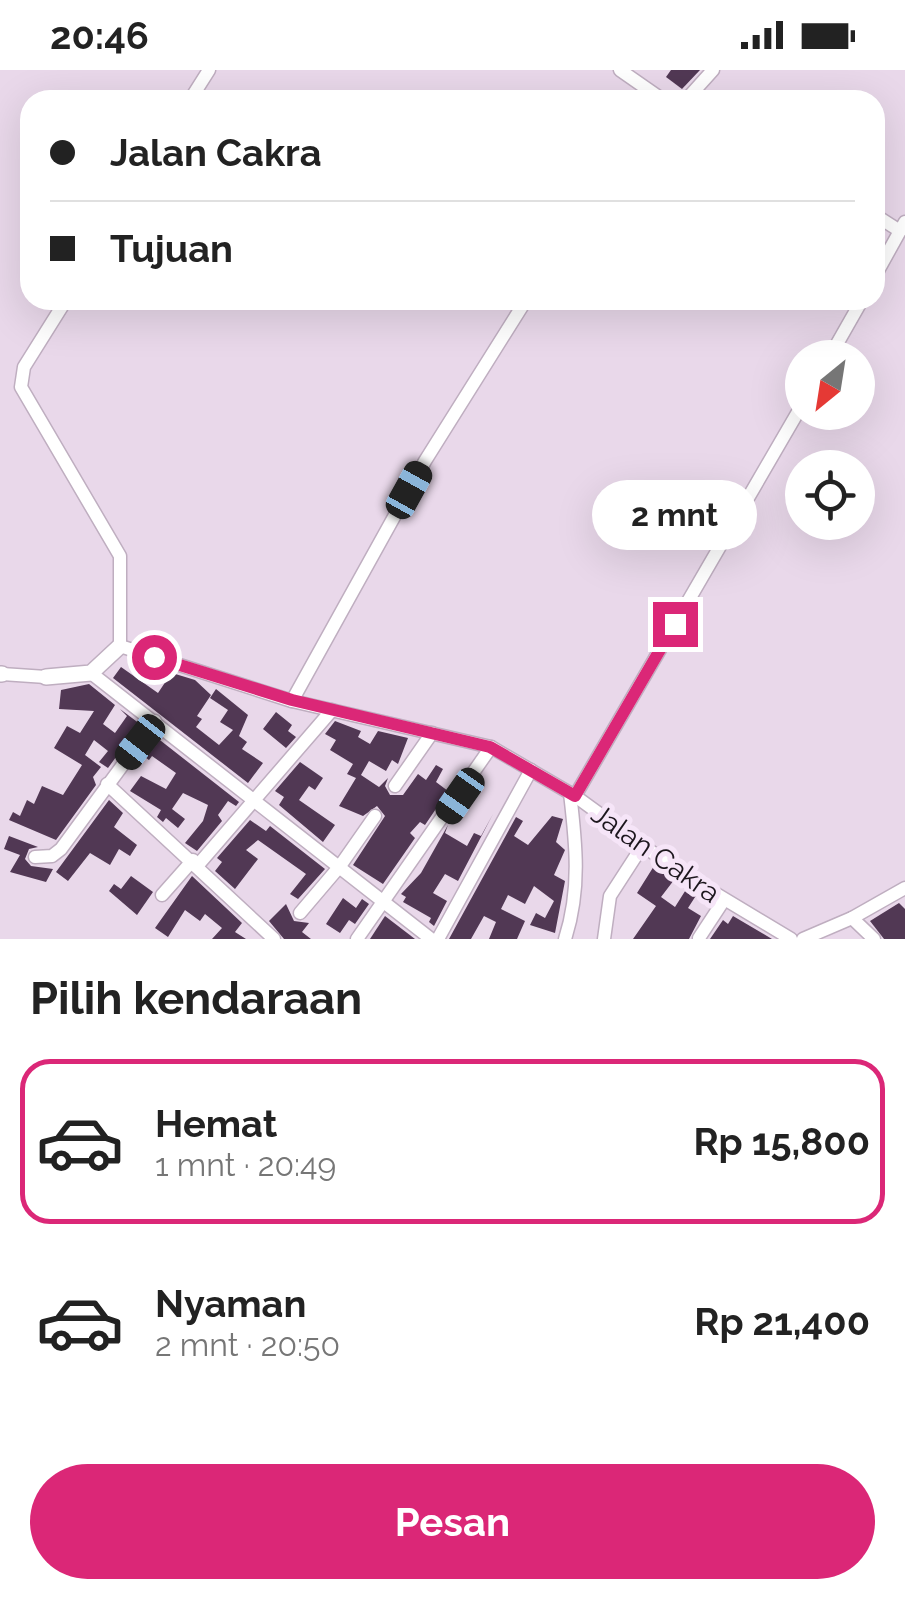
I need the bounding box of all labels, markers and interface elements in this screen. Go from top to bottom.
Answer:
text: 20:46 [50,13,149,58]
text: Jalan Cakra [110,130,322,175]
text: Tujuan [110,226,233,271]
north arrow [785,340,875,430]
map controls [785,340,875,540]
button: locate [785,450,875,540]
car [381,456,437,524]
callout: 2 mnt [592,479,758,549]
text: 2 mnt [631,496,718,533]
route end [653,602,698,647]
route start [132,635,177,680]
car [110,709,170,775]
car [431,763,489,829]
street label: Jalan Cakra [585,797,726,910]
text: Pilih kendaraan [30,972,362,1025]
icon: car [35,1097,125,1187]
text: Hemat [155,1101,277,1146]
text: Rp 15,800 [693,1119,870,1164]
text: 1 mnt · 20:49 [155,1146,336,1183]
icon: car [35,1277,125,1367]
text: Nyaman [155,1281,306,1326]
text: Rp 21,400 [694,1299,870,1344]
text: 2 mnt · 20:50 [155,1326,340,1363]
button: Pesan [30,1464,875,1579]

